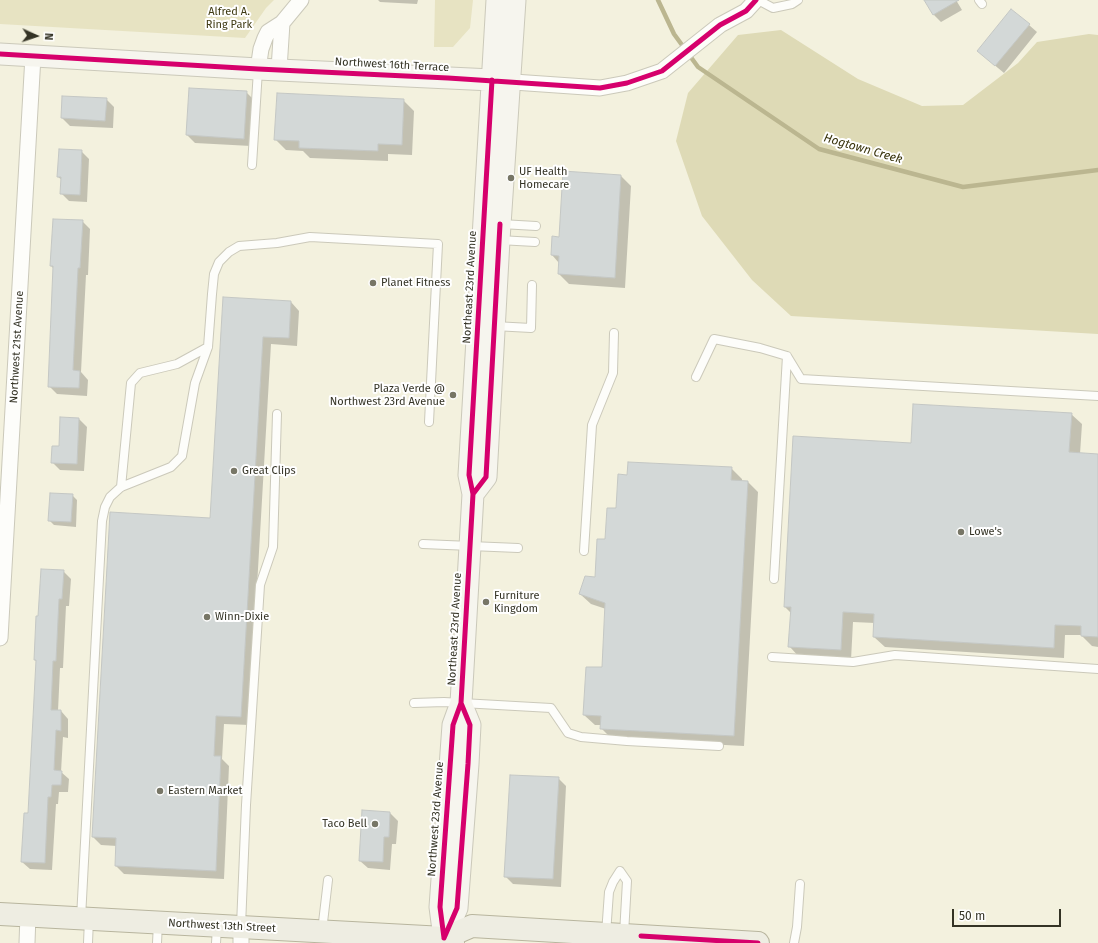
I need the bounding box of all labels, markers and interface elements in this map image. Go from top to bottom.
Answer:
park label: Alfred A. Ring Park [206,5,252,31]
north arrow [16,16,56,56]
text: N [42,33,55,41]
street label: Northwest 16th Terrace [334,55,450,75]
water label: Hogtown Creek [822,131,904,167]
place label: UF Health Homecare [519,165,569,191]
marker: UF Health Homecare [506,173,516,183]
street label: Northeast 23rd Avenue [460,230,480,344]
place label: Planet Fitness [381,276,450,290]
marker: Planet Fitness [368,278,378,288]
street label: Northwest 21st Avenue [7,290,27,404]
place label: Plaza Verde @ Northwest 23rd Avenue [330,382,445,408]
marker: Plaza Verde @ Northwest 23rd Avenue [448,390,458,400]
place label: Great Clips [242,464,296,478]
marker: Great Clips [229,466,239,476]
place label: Lowe's [969,525,1002,539]
marker: Lowe's [956,527,966,537]
street label: Northeast 23rd Avenue [445,572,465,686]
place label: Furniture Kingdom [494,589,539,615]
marker: Furniture Kingdom [481,597,491,607]
place label: Winn-Dixie [215,610,269,624]
marker: Winn-Dixie [202,612,212,622]
street label: Northwest 23rd Avenue [425,761,447,877]
place label: Eastern Market [168,784,242,798]
marker: Eastern Market [155,786,165,796]
place label: Taco Bell [322,817,367,831]
marker: Taco Bell [370,819,380,829]
scale bar [954,901,1063,927]
text: 50 m [959,909,985,923]
street label: Northwest 13th Street [168,917,276,935]

